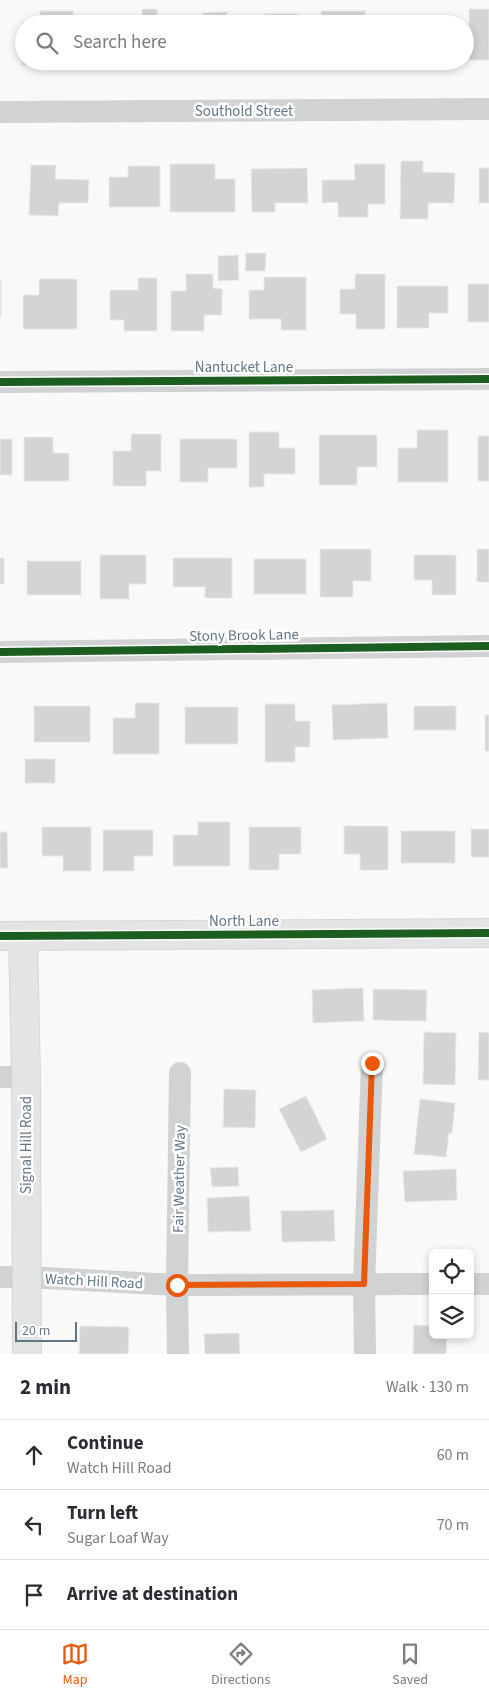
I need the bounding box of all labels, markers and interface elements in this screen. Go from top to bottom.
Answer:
search box [15,15,474,70]
icon: search [33,29,61,57]
text: Search here [73,29,167,56]
street label: Southold Street [195,101,293,122]
street label: Nantucket Lane [195,357,293,378]
street label: Stony Brook Lane [189,624,299,647]
street label: North Lane [209,911,279,932]
route end [361,1052,384,1075]
street label: Signal Hill Road [16,1096,37,1194]
street label: Fair Weather Way [168,1125,191,1233]
map controls [429,1249,474,1339]
button: locate [429,1249,474,1294]
street label: Watch Hill Road [44,1268,144,1295]
route start [166,1274,189,1297]
button: layers [429,1294,474,1339]
scale bar [15,1319,78,1342]
text: 20 m [22,1321,50,1341]
text: 2 min [20,1372,71,1402]
text: Walk · 130 m [386,1376,469,1398]
text: Continue [67,1430,144,1457]
icon: ahead [20,1441,48,1469]
text: 60 m [437,1444,469,1466]
text: Watch Hill Road [67,1457,172,1479]
text: Turn left [67,1500,138,1527]
icon: left [20,1511,48,1539]
text: 70 m [437,1514,469,1536]
text: Sugar Loaf Way [67,1527,169,1549]
icon: arrive [20,1581,48,1609]
text: Arrive at destination [67,1581,238,1608]
tab: Map [61,1640,89,1690]
tab: Directions [211,1640,270,1690]
tab: Saved [392,1640,428,1690]

